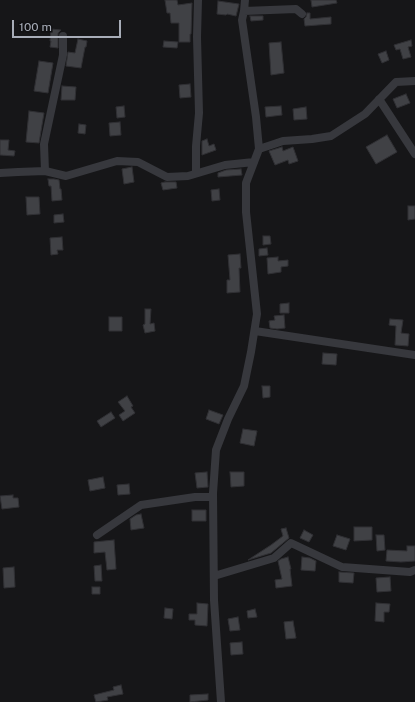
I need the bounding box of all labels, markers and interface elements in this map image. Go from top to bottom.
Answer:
scale bar [14,12,123,38]
text: 100 m [19,20,52,34]

